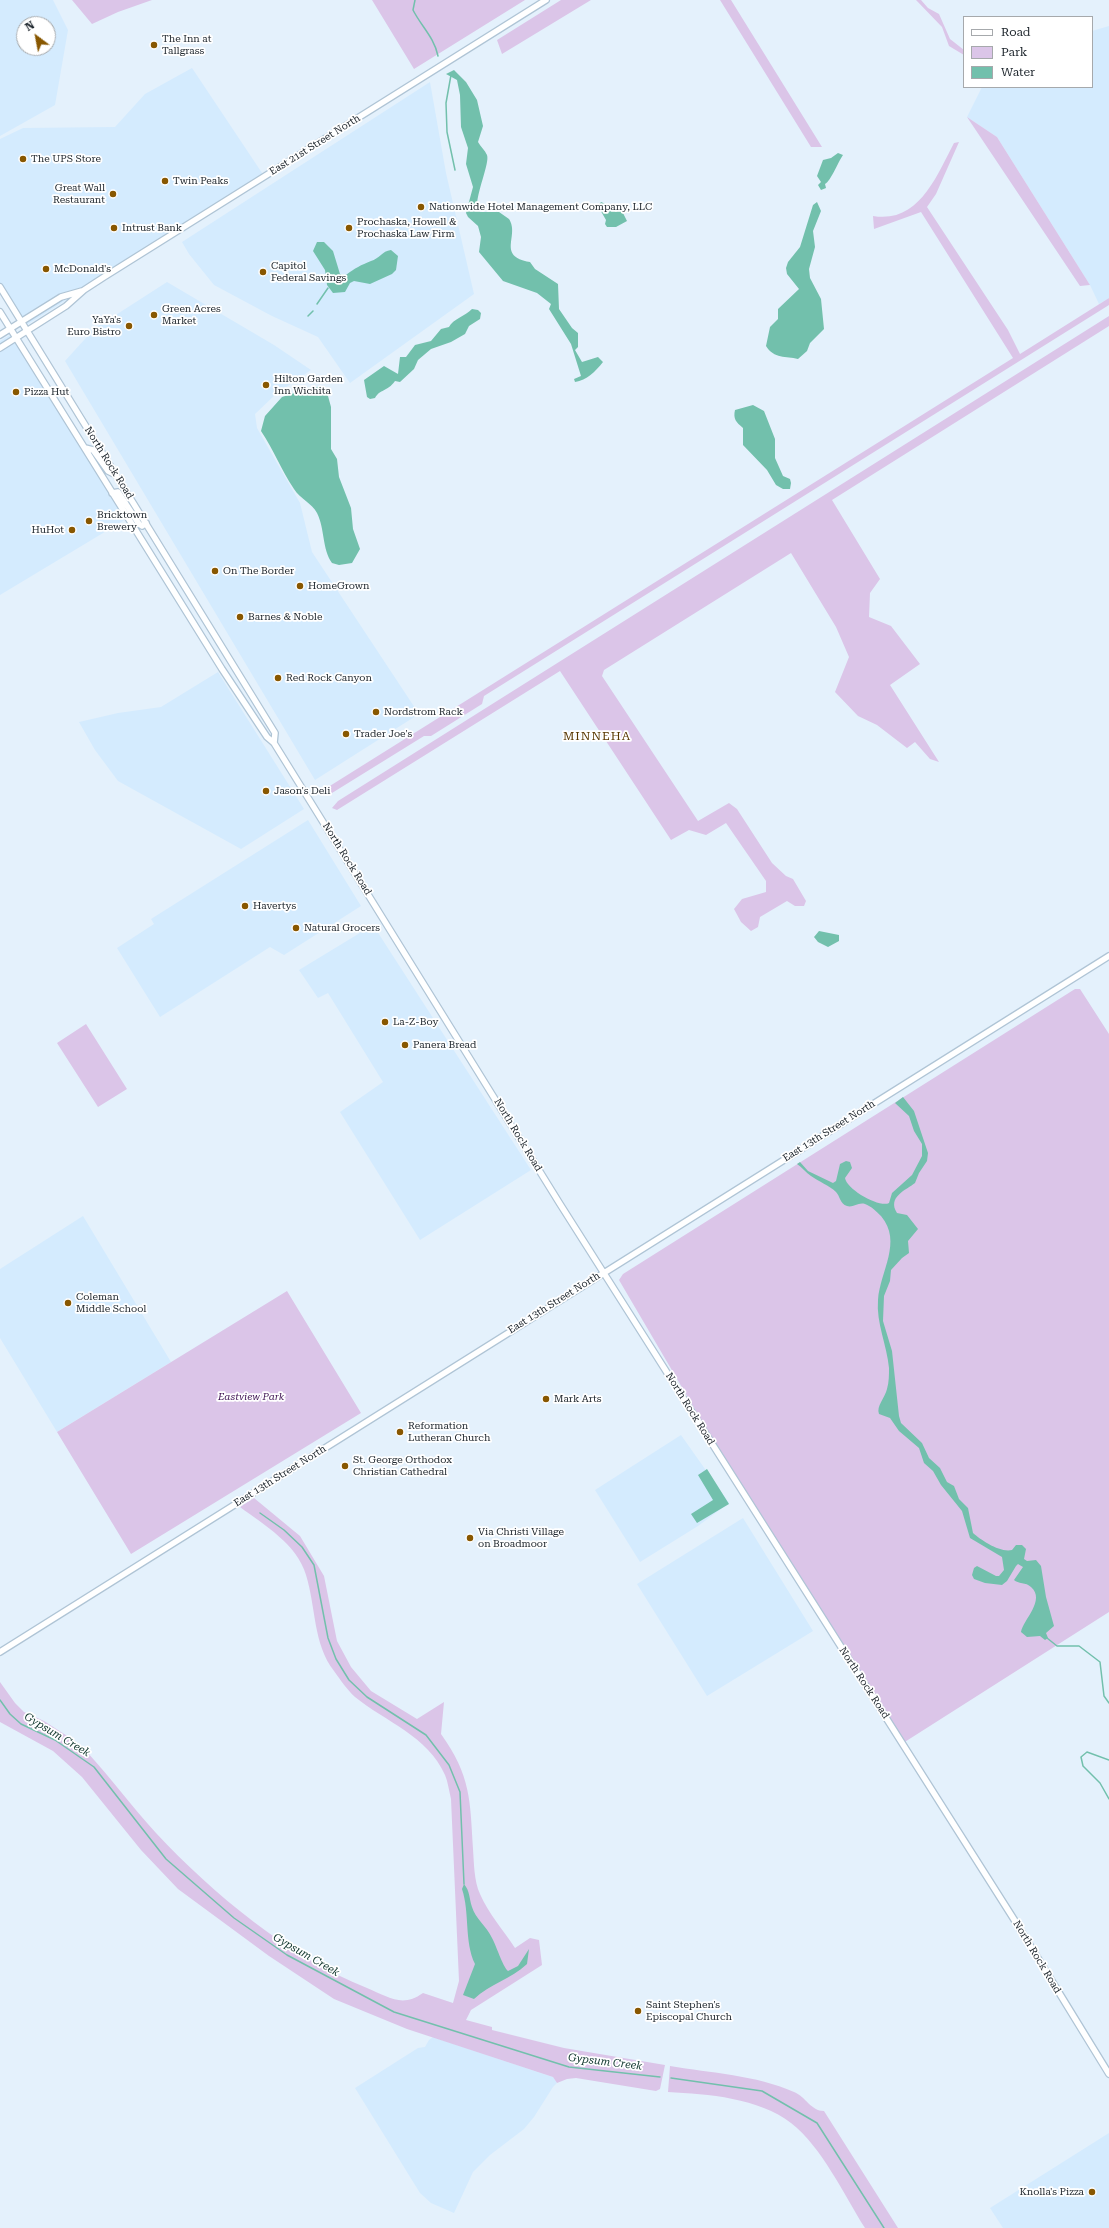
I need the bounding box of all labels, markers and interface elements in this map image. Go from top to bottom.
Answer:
north arrow [16,16,56,56]
legend [963,16,1093,88]
text: N [23,18,37,34]
text: Road [1001,25,1030,39]
place label: The Inn at Tallgrass [162,33,211,56]
marker: The Inn at Tallgrass [149,40,159,50]
text: Park [1001,45,1027,59]
text: Water [1001,65,1035,79]
street label: East 21st Street North [267,112,363,178]
place label: The UPS Store [31,153,101,165]
marker: The UPS Store [18,154,28,164]
place label: Twin Peaks [173,175,228,187]
marker: Twin Peaks [160,176,170,186]
place label: Great Wall Restaurant [53,182,105,206]
marker: Great Wall Restaurant [108,189,118,199]
place label: Nationwide Hotel Management Company, LLC [429,201,652,213]
marker: Nationwide Hotel Management Company, LLC [416,202,426,212]
place label: Prochaska, Howell & Prochaska Law Firm [357,216,456,240]
place label: Intrust Bank [122,222,182,234]
marker: Intrust Bank [109,223,119,233]
marker: Prochaska, Howell & Prochaska Law Firm [344,223,354,233]
place label: Capitol Federal Savings [271,260,346,284]
place label: McDonald's [54,263,111,275]
marker: McDonald's [41,264,51,274]
marker: Capitol Federal Savings [258,267,268,277]
place label: Green Acres Market [162,303,221,326]
marker: Green Acres Market [149,310,159,320]
place label: YaYa's Euro Bistro [67,314,121,338]
marker: YaYa's Euro Bistro [124,321,134,331]
place label: Hilton Garden Inn Wichita [274,373,343,396]
marker: Hilton Garden Inn Wichita [261,380,271,390]
place label: Pizza Hut [24,386,69,398]
marker: Pizza Hut [11,387,21,397]
street label: North Rock Road [82,425,136,501]
place label: Bricktown Brewery [97,509,147,532]
marker: Bricktown Brewery [84,516,94,526]
place label: HuHot [31,524,64,536]
marker: HuHot [67,525,77,535]
place label: On The Border [223,565,294,577]
marker: On The Border [210,566,220,576]
place label: HomeGrown [308,580,369,592]
marker: HomeGrown [295,581,305,591]
place label: Barnes & Noble [248,611,322,623]
marker: Barnes & Noble [235,612,245,622]
place label: Red Rock Canyon [286,672,372,684]
marker: Red Rock Canyon [273,673,283,683]
place label: Nordstrom Rack [384,706,463,718]
marker: Nordstrom Rack [371,707,381,717]
place label: Trader Joe's [354,728,412,740]
marker: Trader Joe's [341,729,351,739]
district label: MINNEHA [563,729,631,743]
place label: Jason's Deli [274,785,330,797]
marker: Jason's Deli [261,786,271,796]
street label: North Rock Road [320,821,374,897]
place label: Havertys [253,900,296,912]
marker: Havertys [240,901,250,911]
place label: Natural Grocers [304,922,380,934]
marker: Natural Grocers [291,923,301,933]
place label: La-Z-Boy [393,1016,438,1028]
marker: La-Z-Boy [380,1017,390,1027]
place label: Panera Bread [413,1039,476,1051]
marker: Panera Bread [400,1040,410,1050]
street label: North Rock Road [491,1096,545,1174]
street label: East 13th Street North [781,1098,877,1164]
street label: East 13th Street North [506,1270,602,1336]
place label: Coleman Middle School [76,1291,146,1314]
marker: Coleman Middle School [63,1298,73,1308]
street label: North Rock Road [663,1371,717,1447]
park label: Eastview Park [218,1391,284,1403]
place label: Mark Arts [554,1393,602,1405]
marker: Mark Arts [541,1394,551,1404]
place label: Reformation Lutheran Church [408,1420,490,1444]
marker: Reformation Lutheran Church [395,1427,405,1437]
street label: East 13th Street North [232,1443,328,1509]
place label: St. George Orthodox Christian Cathedral [353,1454,452,1478]
marker: St. George Orthodox Christian Cathedral [340,1461,350,1471]
place label: Via Christi Village on Broadmoor [478,1526,564,1550]
marker: Via Christi Village on Broadmoor [465,1533,475,1543]
street label: North Rock Road [836,1645,892,1721]
water label: Gypsum Creek [22,1710,92,1760]
street label: North Rock Road [1010,1918,1064,1996]
water label: Gypsum Creek [270,1931,342,1979]
place label: Saint Stephen's Episcopal Church [646,1999,732,2022]
marker: Saint Stephen's Episcopal Church [633,2006,643,2016]
water label: Gypsum Creek [567,2051,643,2073]
place label: Knolla's Pizza [1019,2186,1084,2198]
marker: Knolla's Pizza [1087,2187,1097,2197]

